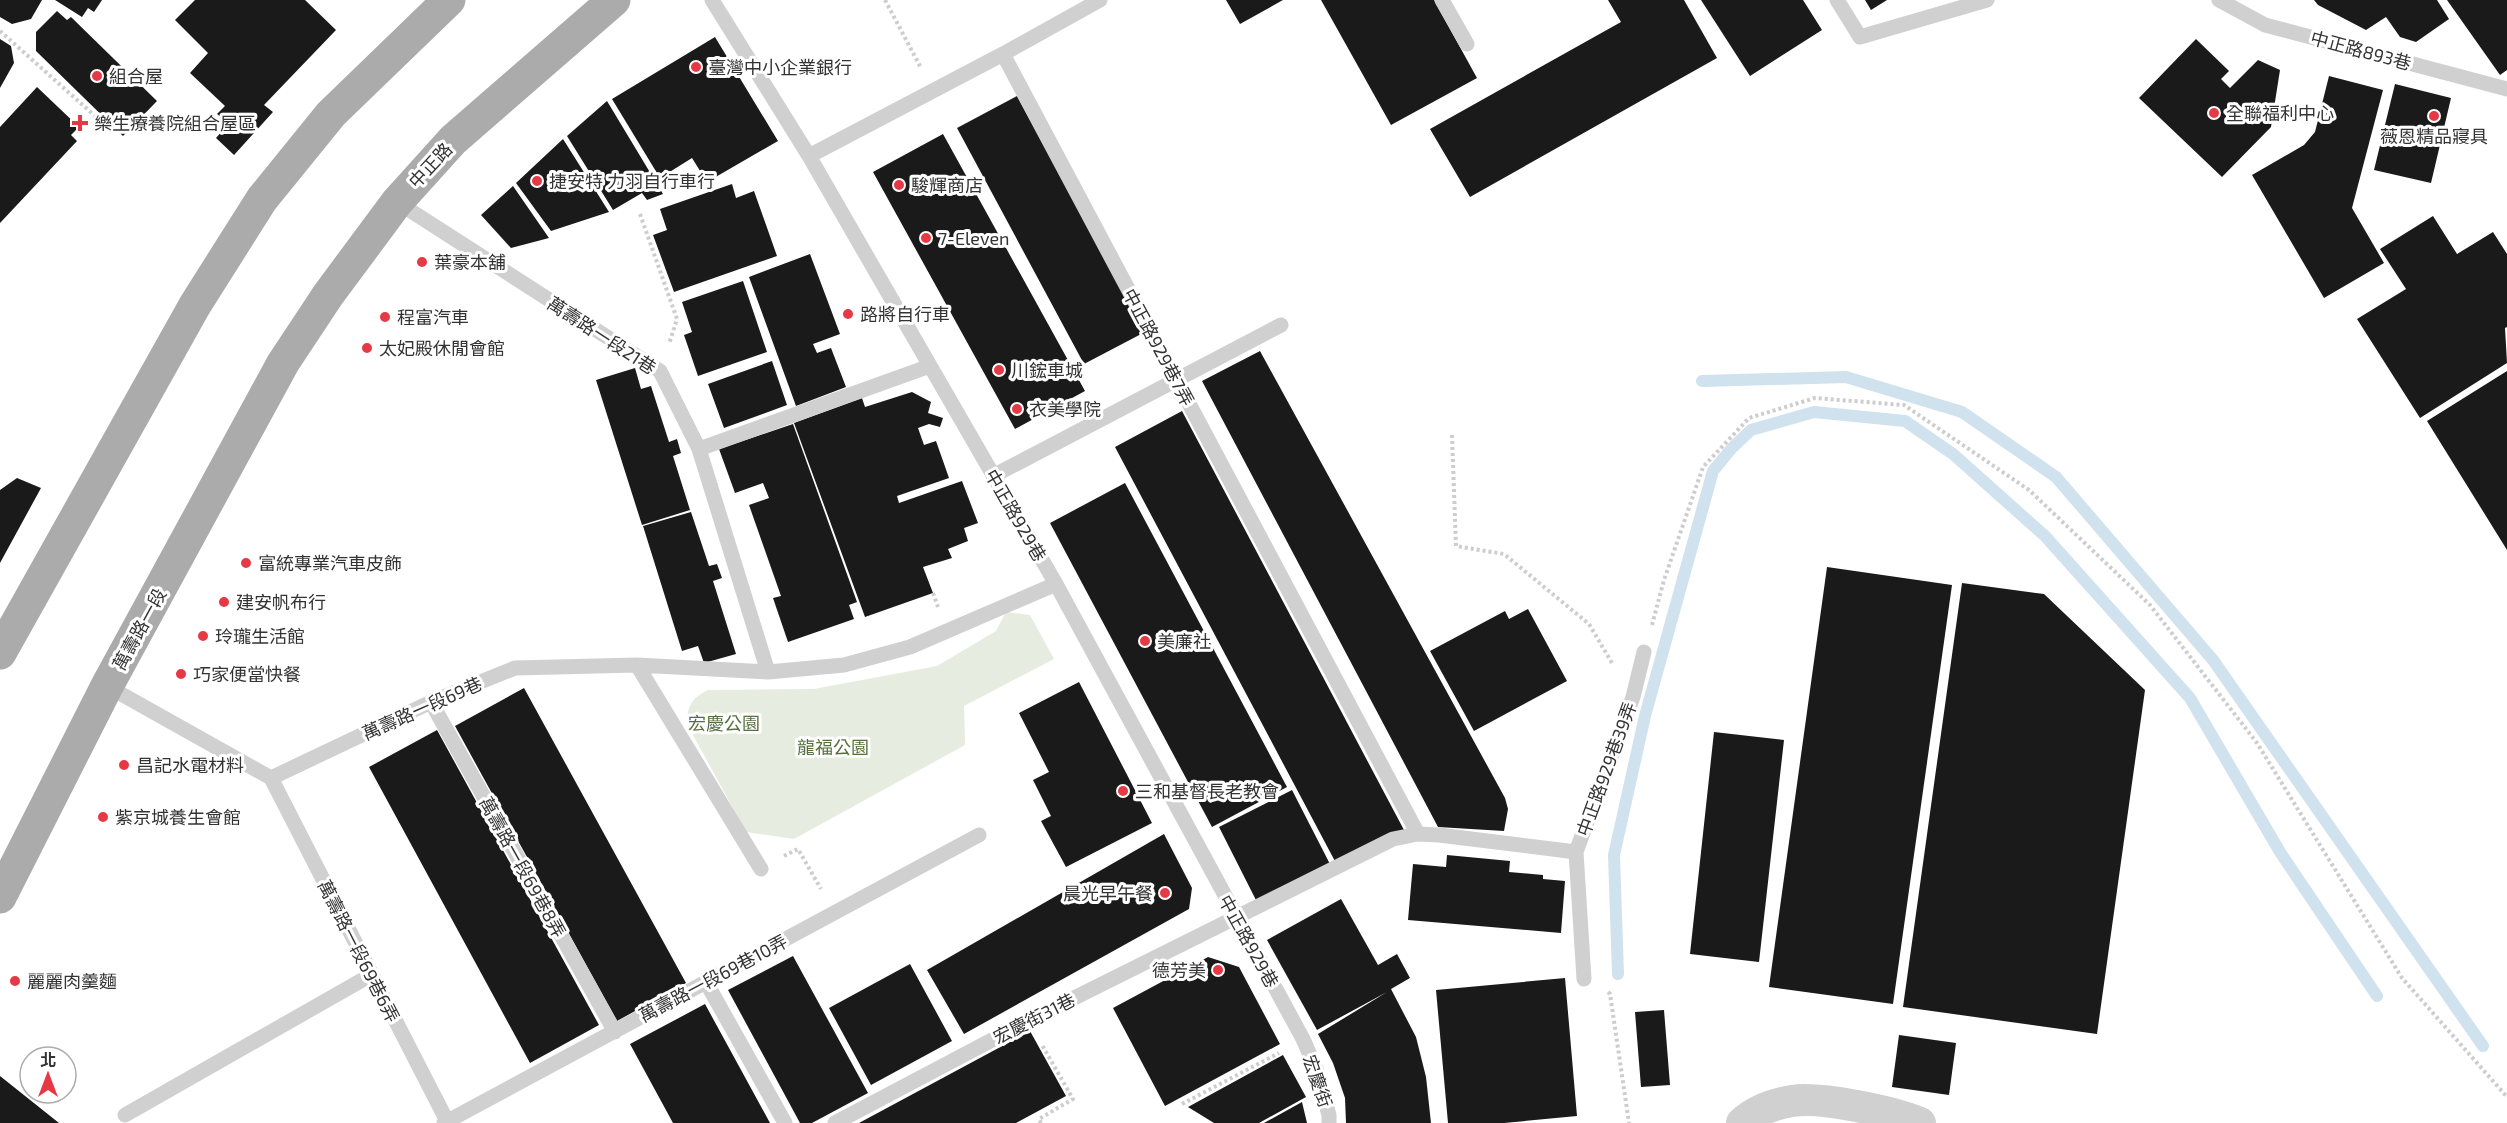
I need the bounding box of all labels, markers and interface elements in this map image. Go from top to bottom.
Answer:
street label: 中正路893巷 [2308,26,2414,74]
place label: 臺灣中小企業銀行 [708,56,852,78]
marker: 臺灣中小企業銀行 [689,60,703,74]
place label: 組合屋 [109,65,163,87]
marker: 組合屋 [90,69,104,83]
place label: 全聯福利中心 [2226,102,2334,124]
marker: 全聯福利中心 [2207,106,2221,120]
marker: 薇恩精品寢具 [2427,109,2441,123]
place label: 樂生療養院組合屋區 [94,112,256,134]
marker: 樂生療養院組合屋區 [71,114,89,132]
place label: 薇恩精品寢具 [2380,125,2488,147]
street label: 中正路 [404,138,456,192]
place label: 捷安特 力羽自行車行 [549,170,715,192]
marker: 捷安特 力羽自行車行 [530,174,544,188]
place label: 駿輝商店 [911,174,983,196]
marker: 駿輝商店 [892,178,906,192]
place label: 7-Eleven [938,227,1010,249]
marker: 7-Eleven [919,231,933,245]
place label: 葉豪本舖 [434,251,506,273]
marker: 葉豪本舖 [415,255,429,269]
street label: 中正路929巷7弄 [1119,284,1199,410]
street label: 萬壽路一段21巷 [543,292,661,378]
place label: 路將自行車 [860,303,950,325]
place label: 程富汽車 [397,306,469,328]
marker: 路將自行車 [841,307,855,321]
marker: 程富汽車 [378,310,392,324]
place label: 太妃殿休閒會館 [379,337,505,359]
marker: 太妃殿休閒會館 [360,341,374,355]
place label: 川鋐車城 [1011,359,1083,381]
marker: 川鋐車城 [992,363,1006,377]
place label: 衣美學院 [1029,398,1101,420]
marker: 衣美學院 [1010,402,1024,416]
street label: 中正路929巷 [981,465,1051,565]
place label: 富統專業汽車皮飾 [258,552,402,574]
marker: 富統專業汽車皮飾 [239,556,253,570]
street label: 萬壽路一段 [108,584,170,674]
place label: 建安帆布行 [236,591,326,613]
marker: 建安帆布行 [217,595,231,609]
place label: 玲瓏生活館 [215,625,305,647]
marker: 玲瓏生活館 [196,629,210,643]
place label: 美廉社 [1157,630,1211,652]
marker: 美廉社 [1138,634,1152,648]
place label: 巧家便當快餐 [193,663,301,685]
marker: 巧家便當快餐 [174,667,188,681]
street label: 萬壽路一段69巷 [359,672,485,744]
street label: 中正路929巷39弄 [1572,699,1640,839]
park label: 宏慶公園 [688,712,760,734]
park label: 龍福公園 [797,736,869,758]
place label: 昌記水電材料 [136,754,244,776]
marker: 昌記水電材料 [117,758,131,772]
place label: 三和基督長老教會 [1135,780,1279,802]
marker: 三和基督長老教會 [1116,784,1130,798]
street label: 萬壽路一段69巷8弄 [475,793,571,941]
place label: 紫京城養生會館 [115,806,241,828]
marker: 紫京城養生會館 [96,810,110,824]
street label: 萬壽路一段69巷6弄 [314,876,404,1026]
place label: 晨光早午餐 [1063,882,1153,904]
marker: 晨光早午餐 [1158,886,1172,900]
street label: 中正路929巷 [1214,891,1284,991]
street label: 萬壽路一段69巷10弄 [635,930,791,1026]
place label: 德芳美 [1152,959,1206,981]
marker: 德芳美 [1211,963,1225,977]
place label: 麗麗肉羹麵 [27,970,117,992]
marker: 麗麗肉羹麵 [8,974,22,988]
street label: 宏慶街31巷 [989,988,1079,1048]
north arrow [18,1045,78,1105]
text: 北 [40,1050,56,1069]
street label: 宏慶街 [1299,1052,1337,1110]

